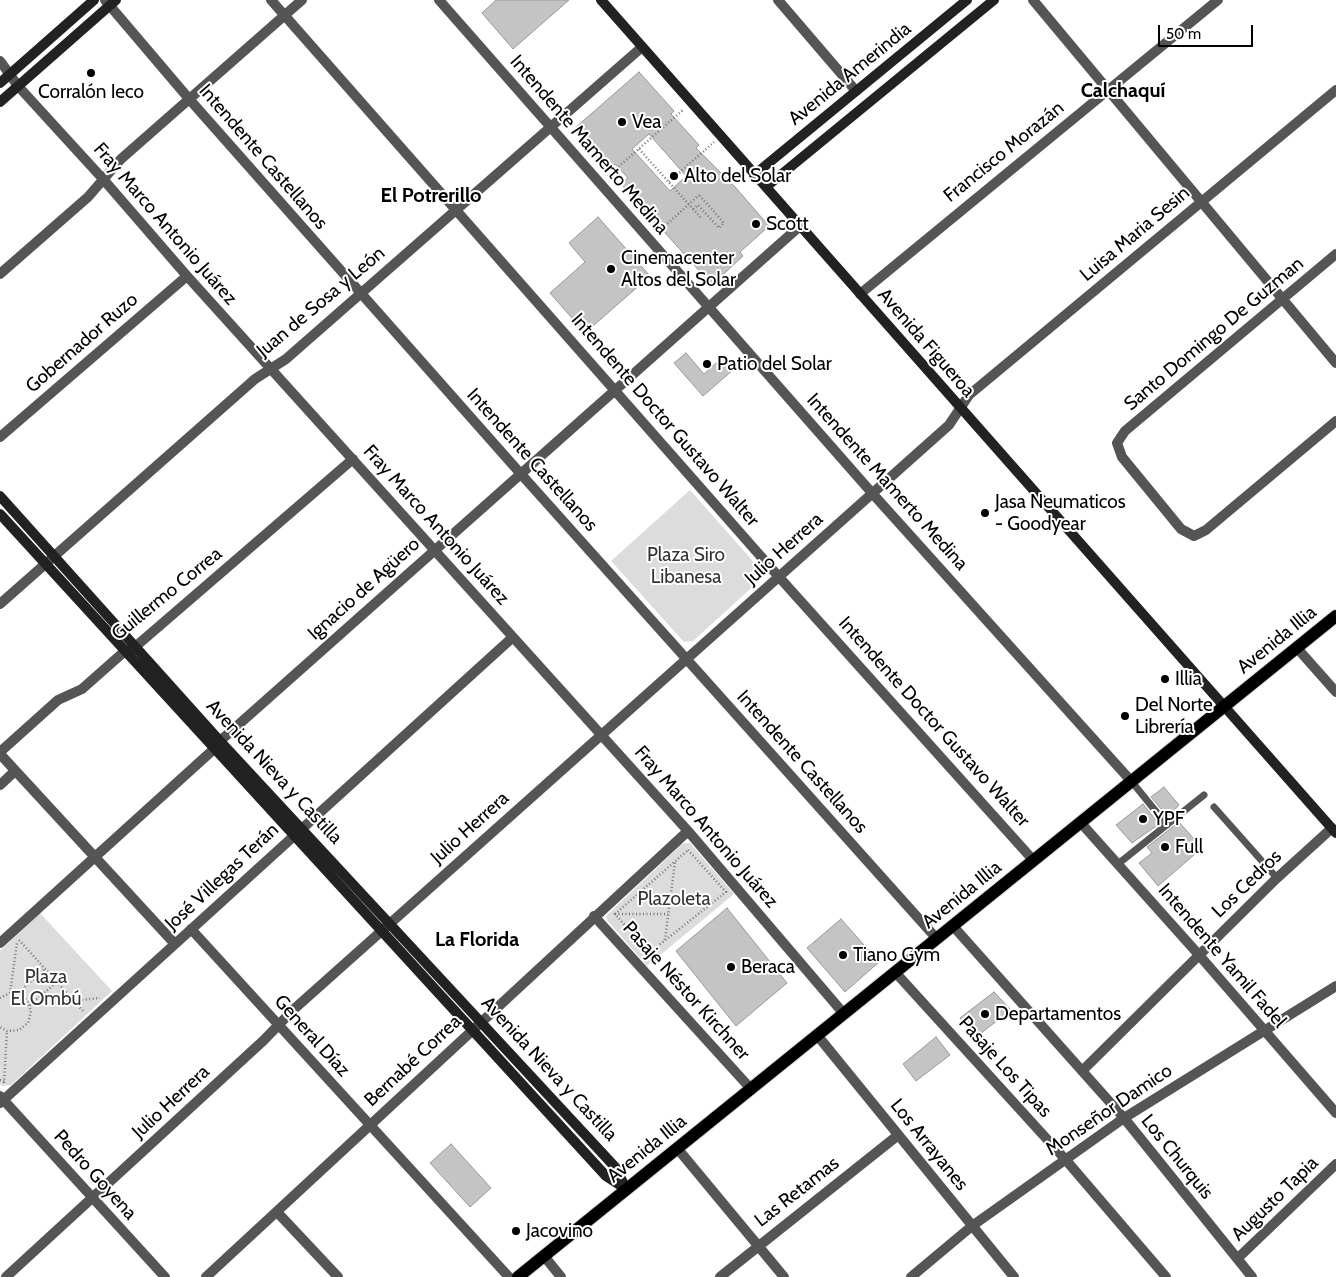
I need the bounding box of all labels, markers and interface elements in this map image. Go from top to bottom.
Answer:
scale bar [1161,15,1256,47]
street label: Avenida Amerindia [784,18,916,130]
text: 50 m [1166,25,1201,43]
street label: Intendente Mamerto Medina [505,51,673,239]
marker: Corralón Ieco [85,67,97,79]
district label: Calchaquí [1081,79,1165,103]
street label: Intendente Castellanos [194,80,332,234]
place label: Corralón Ieco [38,81,144,103]
street label: Francisco Morazán [939,97,1069,207]
place label: Vea [632,111,661,133]
marker: Vea [616,116,628,128]
street label: Fray Marco Antonio Juárez [88,138,242,310]
place label: Alto del Solar [684,165,791,187]
marker: Alto del Solar [668,170,680,182]
street label: Luisa Maria Sesin [1076,182,1194,286]
district label: El Potrerillo [381,184,481,208]
place label: Scott [766,213,809,235]
marker: Scott [750,218,762,230]
street label: Juan de Sosa y León [252,242,390,362]
place label: Cinemacenter Altos del Solar [621,247,736,291]
street label: Santo Domingo De Guzman [1120,252,1308,416]
marker: Cinemacenter Altos del Solar [605,263,617,275]
street label: Avenida Figueroa [873,284,979,402]
street label: Gobernador Ruzo [21,288,143,398]
street label: Intendente Doctor Gustavo Walter [566,309,764,531]
place label: Patio del Solar [717,353,832,375]
marker: Patio del Solar [701,358,713,370]
street label: Intendente Castellanos [462,384,602,536]
street label: Intendente Mamerto Medina [802,389,972,575]
street label: Fray Marco Antonio Juárez [358,440,514,610]
place label: Jasa Neumaticos - Goodyear [995,491,1126,535]
marker: Jasa Neumaticos - Goodyear [979,507,991,519]
street label: Julio Herrera [740,508,828,590]
street label: Ignacio de Agüero [303,533,425,645]
street label: Guillermo Correa [107,543,227,645]
park label: Plaza Siro Libanesa [647,544,725,588]
street label: Avenida Illia [1233,601,1321,679]
street label: Intendente Doctor Gustavo Walter [834,612,1034,832]
place label: Illia [1175,668,1202,690]
marker: Illia [1159,673,1171,685]
street label: Intendente Castellanos [732,686,872,838]
place label: Del Norte Librería [1135,694,1213,738]
street label: Avenida Nieva y Castilla [201,695,347,849]
marker: Del Norte Librería [1119,710,1131,722]
street label: Fray Marco Antonio Juárez [629,741,783,913]
street label: Julio Herrera [426,787,514,869]
place label: YPF [1153,808,1185,830]
marker: YPF [1137,813,1149,825]
street label: José Villegas Terán [161,819,283,935]
place label: Full [1175,836,1203,858]
marker: Full [1159,841,1171,853]
street label: Los Cedros [1208,845,1286,923]
street label: Avenida Illia [918,856,1006,934]
street label: Intendente Yamil Fadel [1153,879,1291,1033]
park label: Plazoleta [637,888,711,910]
street label: Pasaje Néstor Kirchner [618,917,754,1065]
district label: La Florida [435,928,519,952]
place label: Tiano Gym [853,944,940,966]
marker: Tiano Gym [837,949,849,961]
place label: Beraca [741,956,795,978]
marker: Beraca [725,961,737,973]
park label: Plaza El Ombú [11,966,81,1010]
street label: General Díaz [269,990,355,1082]
street label: Avenida Nieva y Castilla [476,992,622,1146]
place label: Departamentos [995,1003,1121,1025]
marker: Departamentos [979,1008,991,1020]
street label: Bernabé Correa [360,1010,466,1112]
street label: Pasaje Los Tipas [954,1012,1056,1122]
street label: Monseñor Damico [1041,1059,1177,1161]
street label: Julio Herrera [128,1061,214,1143]
street label: Los Arrayanes [885,1095,973,1195]
street label: Avenida Illia [603,1110,691,1188]
street label: Los Churquis [1136,1110,1218,1204]
street label: Pedro Goyena [49,1125,141,1225]
street label: Las Retamas [750,1152,844,1232]
street label: Augusto Tapia [1227,1152,1323,1246]
place label: Jacovino [526,1220,593,1242]
marker: Jacovino [510,1225,522,1237]

